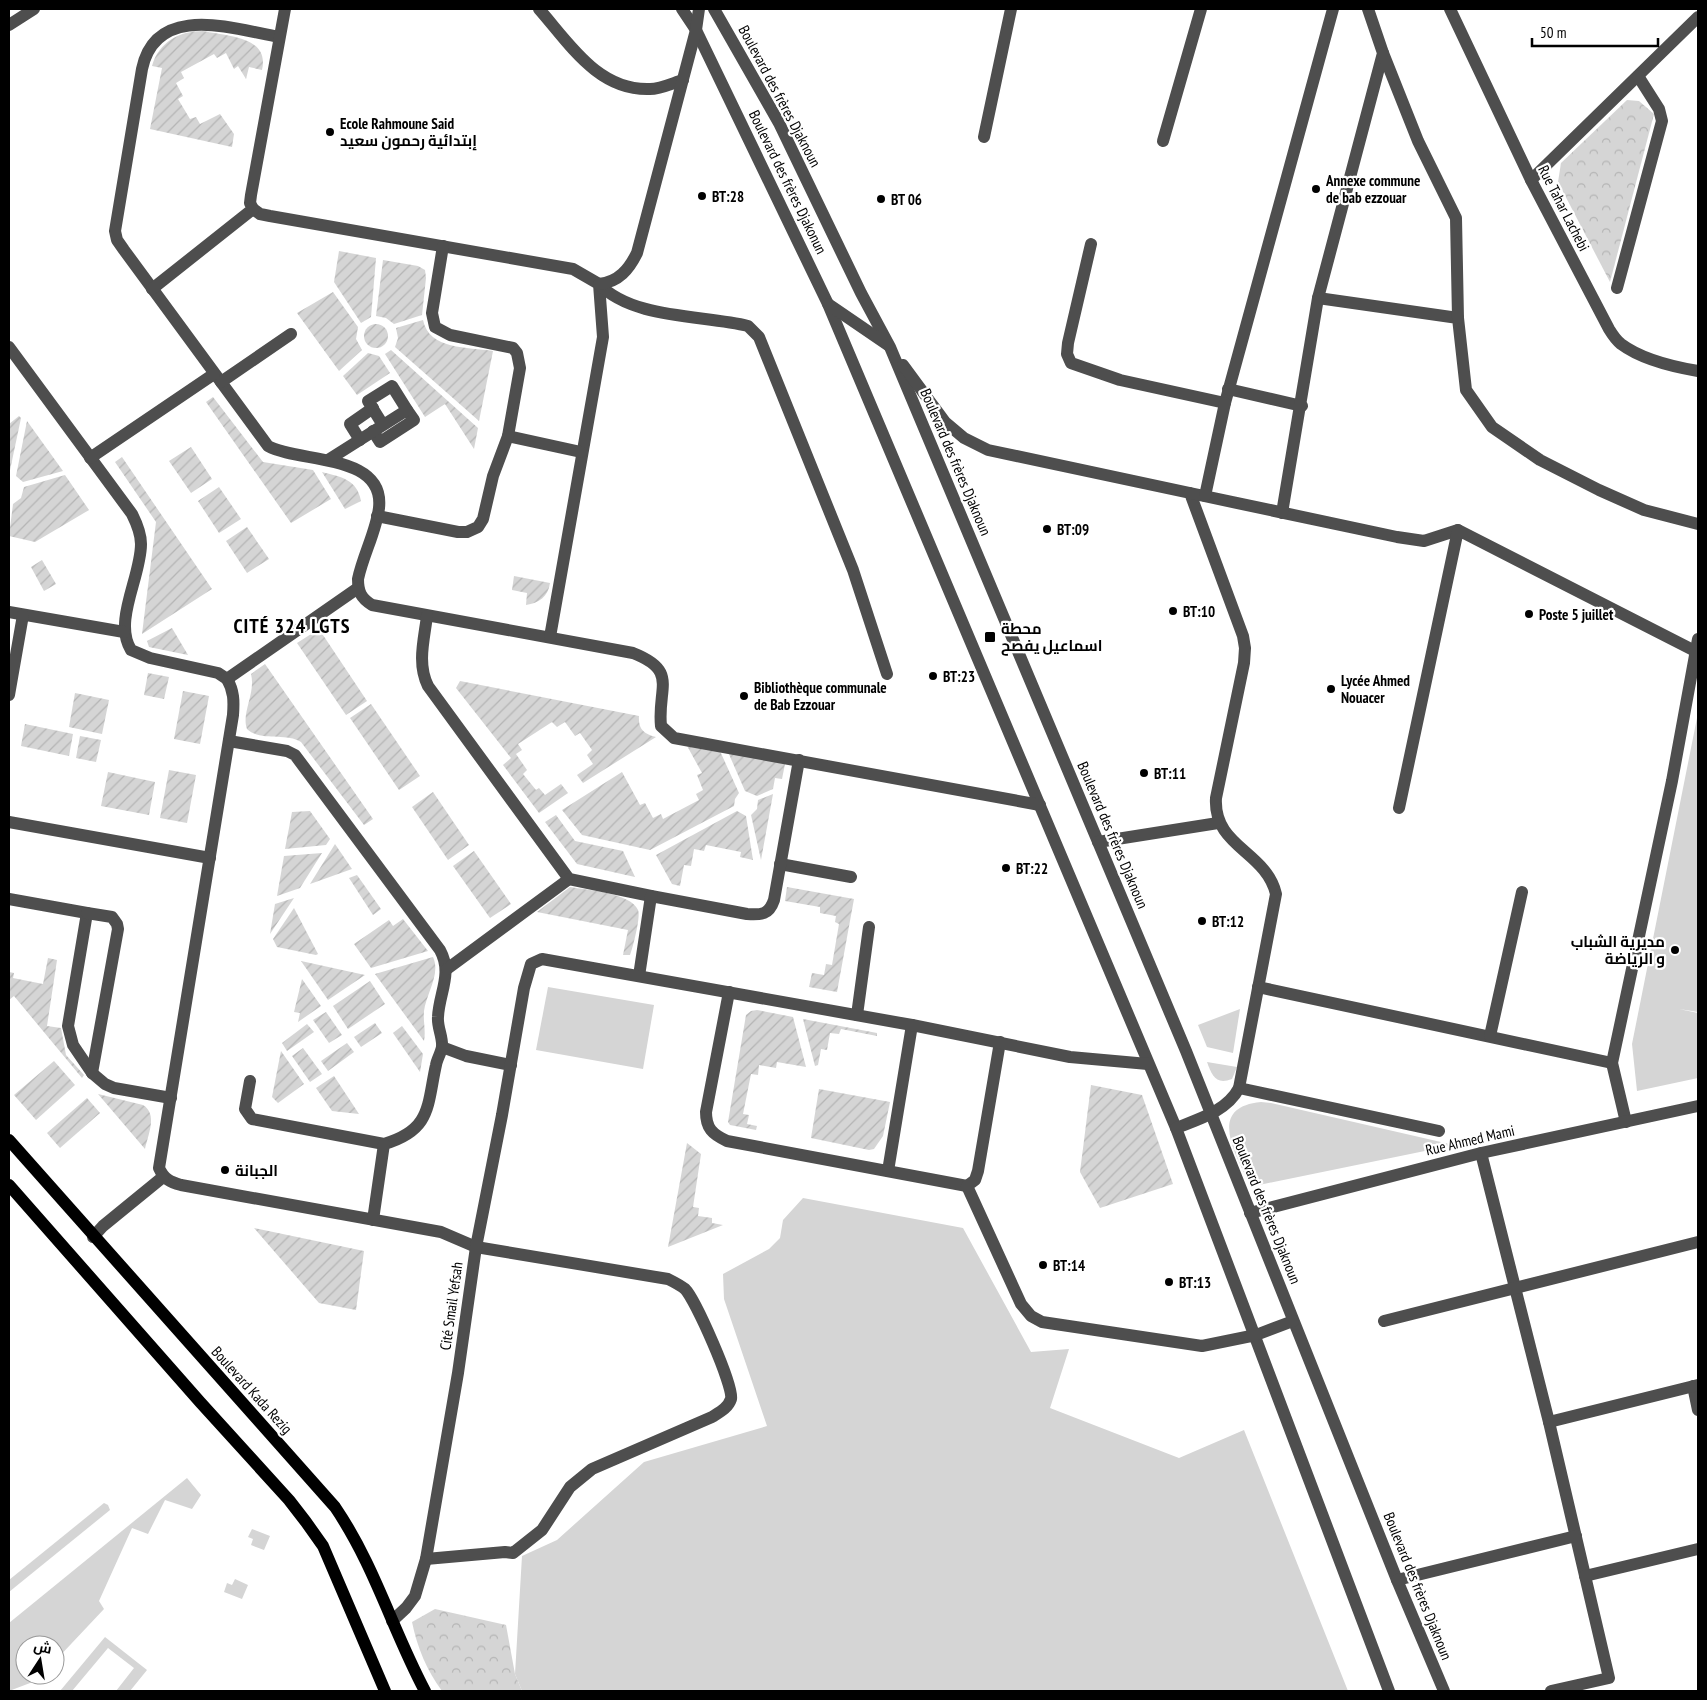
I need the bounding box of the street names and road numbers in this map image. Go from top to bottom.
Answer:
street label: Boulevard des frères Djaknoun [735,22,825,170]
street label: Boulevard des frères Djakonun [745,107,831,257]
street label: Rue Tahar Lachebi [1534,162,1594,254]
street label: Boulevard des frères Djaknoun [916,386,996,538]
street label: Boulevard des frères Djaknoun [1073,759,1153,911]
street label: Rue Ahmed Mami [1424,1121,1516,1159]
street label: Boulevard des frères Djaknoun [1229,1133,1305,1287]
street label: Cité Smail Yefsah [435,1261,467,1351]
street label: Boulevard Kada Rezig [208,1342,296,1438]
street label: Boulevard des frères Djaknoun [1380,1509,1456,1663]

